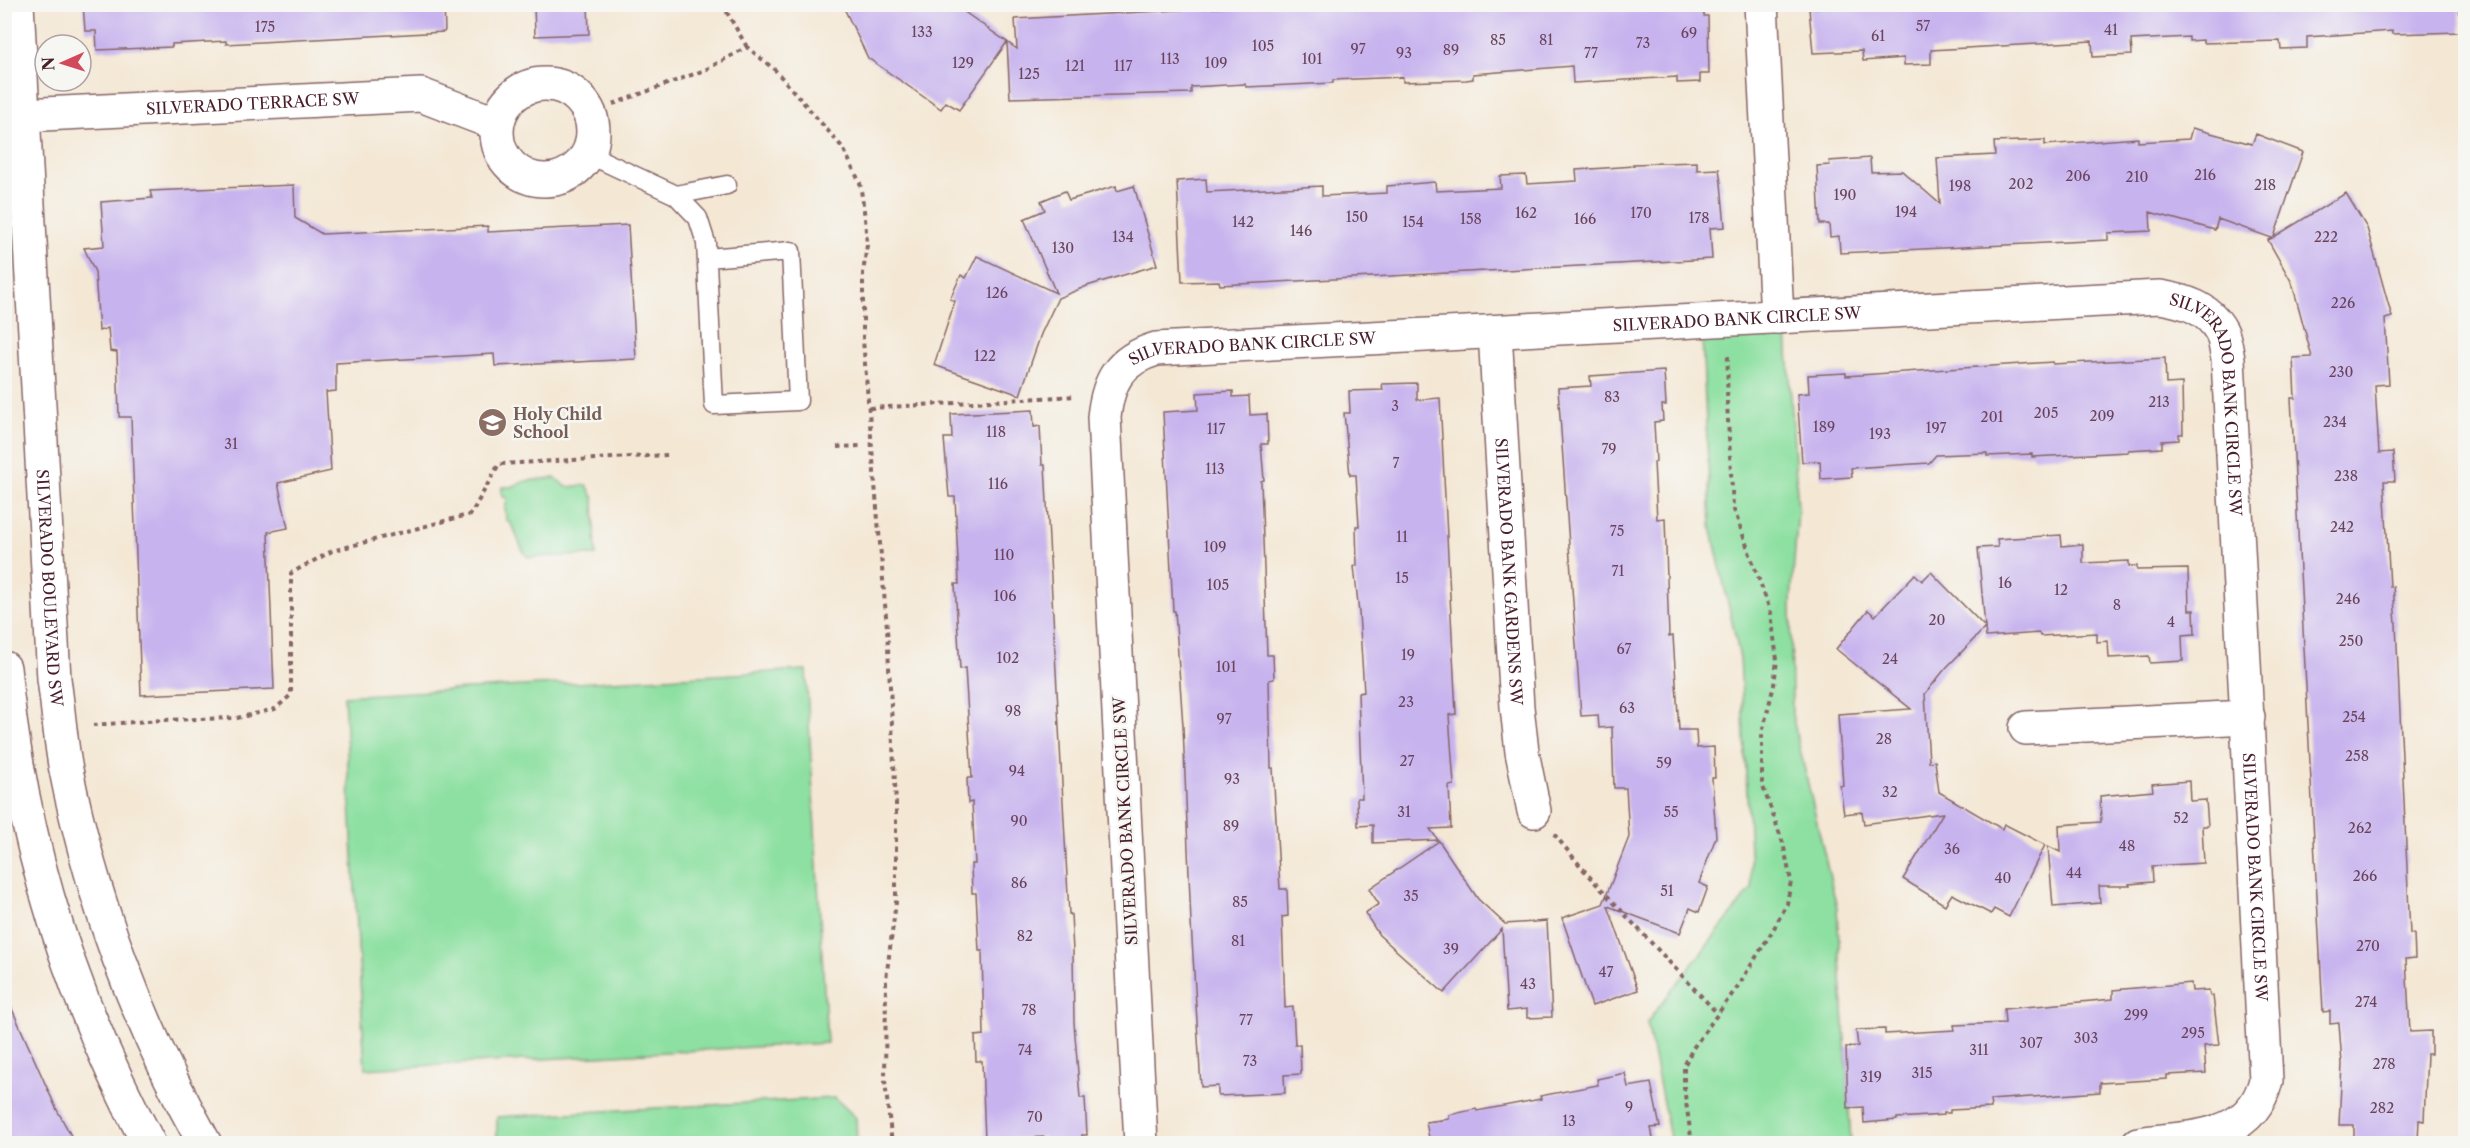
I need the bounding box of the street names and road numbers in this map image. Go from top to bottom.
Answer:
street label: SILVERADO TERRACE SW [145,88,360,119]
street label: SILVERADO BANK CIRCLE SW [2168,289,2246,517]
street label: SILVERADO BANK CIRCLE SW [1612,302,1862,335]
street label: SILVERADO BANK CIRCLE SW [1125,328,1377,370]
street label: SILVERADO BANK GARDENS SW [1491,437,1527,706]
street label: SILVERADO BOULEVARD SW [33,469,67,708]
street label: SILVERADO BANK CIRCLE SW [1108,696,1141,946]
street label: SILVERADO BANK CIRCLE SW [2239,752,2272,1002]

